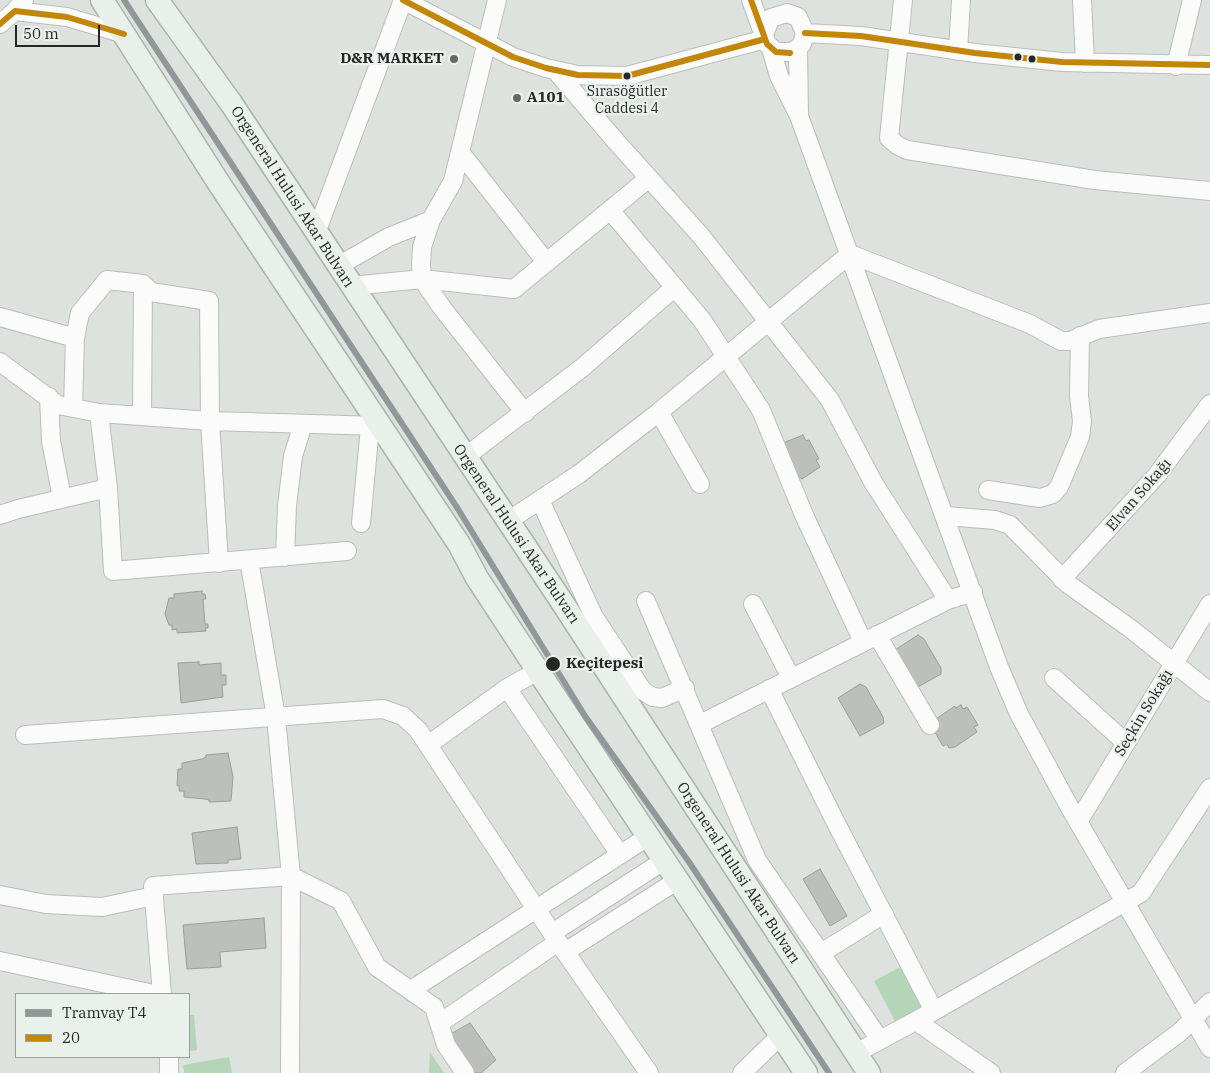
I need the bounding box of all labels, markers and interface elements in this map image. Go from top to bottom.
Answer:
scale bar [18,15,102,47]
text: 50 m [23,24,59,43]
place label: D&R MARKET [340,50,444,68]
unlabelled marker [1013,52,1023,62]
marker: D&R MARKET [448,53,460,65]
unlabelled marker [1027,54,1037,64]
marker: Sırasöğütler Caddesi 4 [622,71,632,81]
place label: Sırasöğütler Caddesi 4 [587,84,667,116]
place label: A101 [527,89,564,107]
marker: A101 [511,92,523,104]
street label: Orgeneral Hulusi Akar Bulvarı [227,103,357,291]
street label: Orgeneral Hulusi Akar Bulvarı [449,441,583,627]
street label: Elvan Sokağı [1103,455,1175,535]
marker: Keçitepesi [544,655,562,673]
place label: Keçitepesi [566,655,643,673]
street label: Seçkin Sokağı [1111,666,1177,760]
street label: Orgeneral Hulusi Akar Bulvarı [673,779,803,967]
legend [15,993,190,1058]
text: Tramvay T4 [62,1003,147,1022]
text: 20 [62,1028,80,1047]

